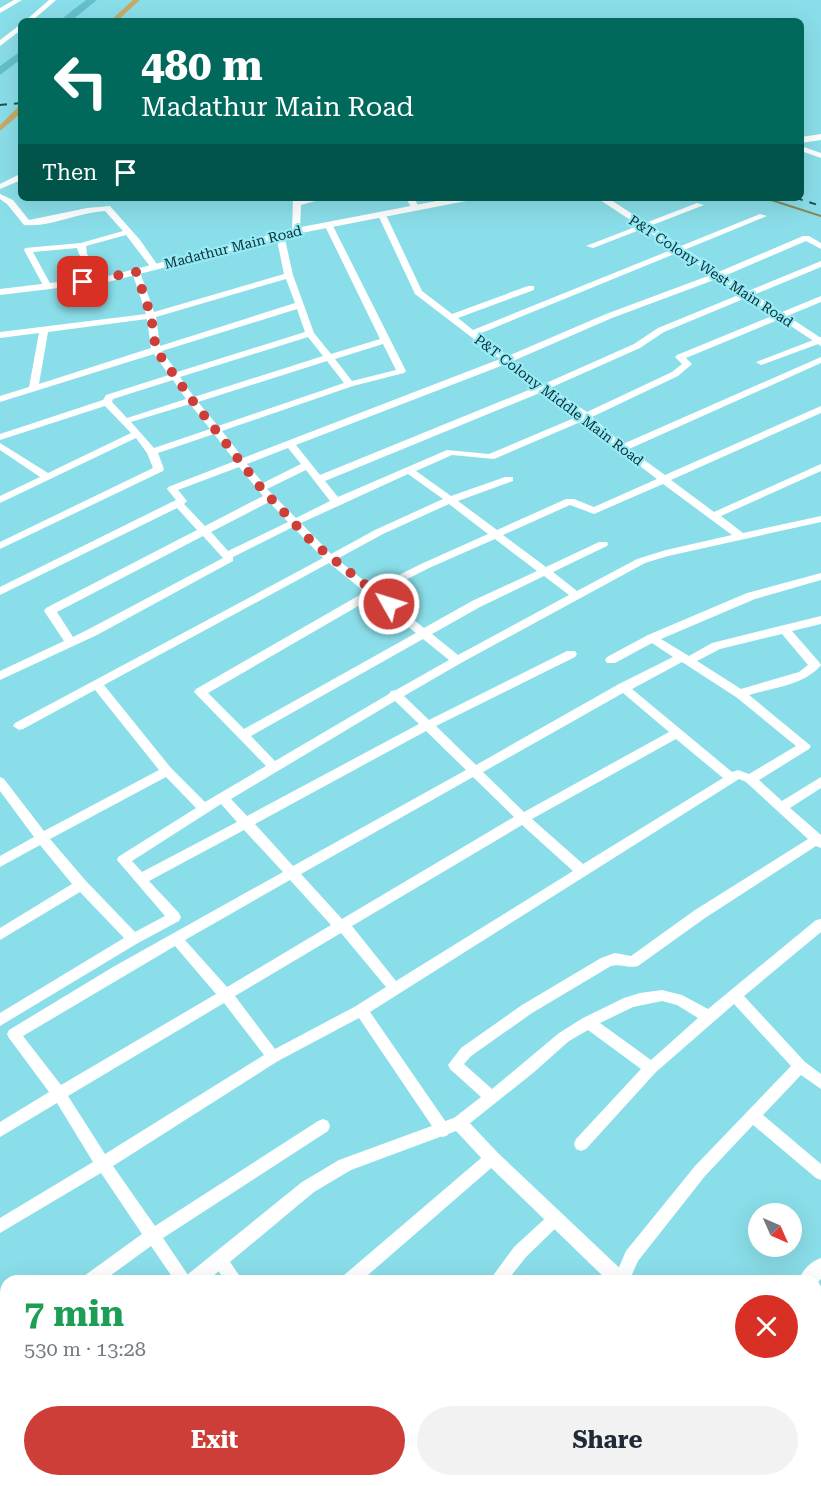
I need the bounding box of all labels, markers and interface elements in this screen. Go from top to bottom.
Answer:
text: 480 m [141,41,263,90]
icon: left [42,42,120,120]
text: Madathur Main Road [141,91,414,123]
icon: arrive [109,156,142,189]
text: Then [42,160,97,185]
street label: P&T Colony West Main Road [626,212,796,330]
street label: Madathur Main Road [162,222,304,272]
pin [57,256,108,307]
icon: arrive [66,265,99,298]
street label: P&T Colony Middle Main Road [471,331,647,469]
position arrow [357,572,421,636]
north arrow [748,1203,802,1257]
map controls [748,1203,802,1257]
text: 7 min [24,1293,124,1335]
button: close [735,1295,798,1358]
text: 530 m · 13:28 [24,1337,146,1361]
button: Exit [24,1406,405,1475]
button: Share [417,1406,798,1475]

